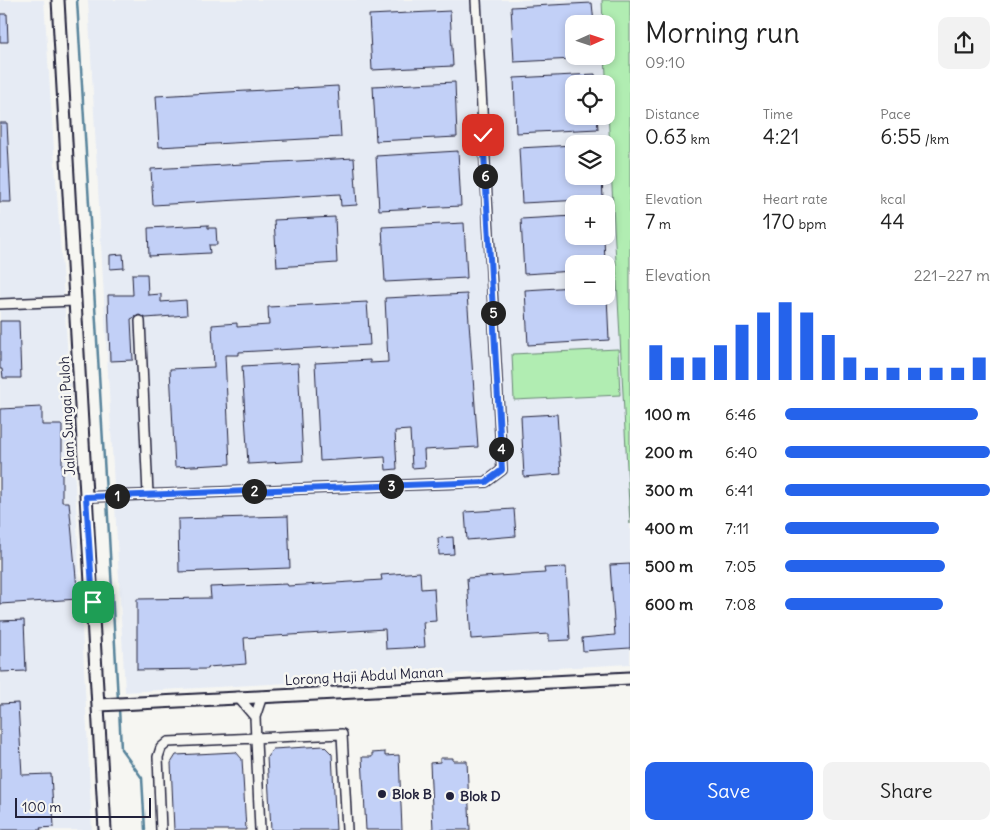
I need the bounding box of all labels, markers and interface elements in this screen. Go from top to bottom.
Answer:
north arrow [565,15,615,65]
map controls [565,15,615,305]
text: Morning run [645,15,800,51]
button: share [938,17,990,69]
text: 09:10 [645,52,685,72]
button: locate [565,75,615,125]
text: Distance [645,105,700,123]
text: Time [763,105,793,123]
text: Pace [880,105,911,123]
pin [462,114,504,156]
icon: check [469,121,497,149]
text: 0.63 [645,123,687,150]
text: 4:21 [763,123,799,150]
text: 6:55 [880,123,921,150]
text: km [687,130,710,148]
text: /km [921,130,949,148]
button: layers [565,135,615,185]
pin: 6 [472,164,498,188]
text: 6 [481,167,490,185]
text: Elevation [645,190,702,208]
text: Heart rate [763,190,828,208]
text: kcal [880,190,906,208]
button: + [565,195,615,245]
text: 7 [645,208,655,235]
text: 170 [763,208,795,235]
text: 44 [880,208,905,235]
text: m [655,215,671,233]
text: bpm [795,215,826,233]
button: − [565,255,615,305]
text: Elevation [645,265,711,285]
text: 221–227 m [914,265,990,285]
pin: 5 [480,300,506,326]
text: 5 [489,304,498,322]
street label: Jalan Sungai Puloh [55,356,79,476]
text: 100 m [645,404,690,424]
text: 6:46 [725,404,756,424]
pin: 4 [488,436,514,462]
text: 4 [497,440,506,458]
text: 200 m [645,442,693,462]
text: 6:40 [725,442,758,462]
pin: 3 [378,474,404,498]
text: 3 [388,477,395,495]
pin: 2 [242,478,266,504]
text: 300 m [645,480,693,500]
text: 6:41 [725,480,753,500]
text: 2 [251,482,258,500]
pin: 1 [104,484,130,508]
text: 1 [115,487,120,505]
text: 400 m [645,518,693,538]
text: 7:11 [725,518,749,538]
text: 500 m [645,556,693,576]
text: 7:05 [725,556,756,576]
pin [72,581,114,623]
icon: arrive [79,588,107,616]
text: 600 m [645,594,693,614]
text: 7:08 [725,594,756,614]
street label: Lorong Haji Abdul Manan [284,663,444,689]
button: Save [645,762,813,820]
button: Share [823,762,990,820]
place label: Blok B [392,785,432,803]
place label: Blok D [460,787,501,805]
marker: Blok B [376,788,388,800]
marker: Blok D [444,790,456,802]
scale bar [15,795,151,818]
text: 100 m [22,798,62,816]

